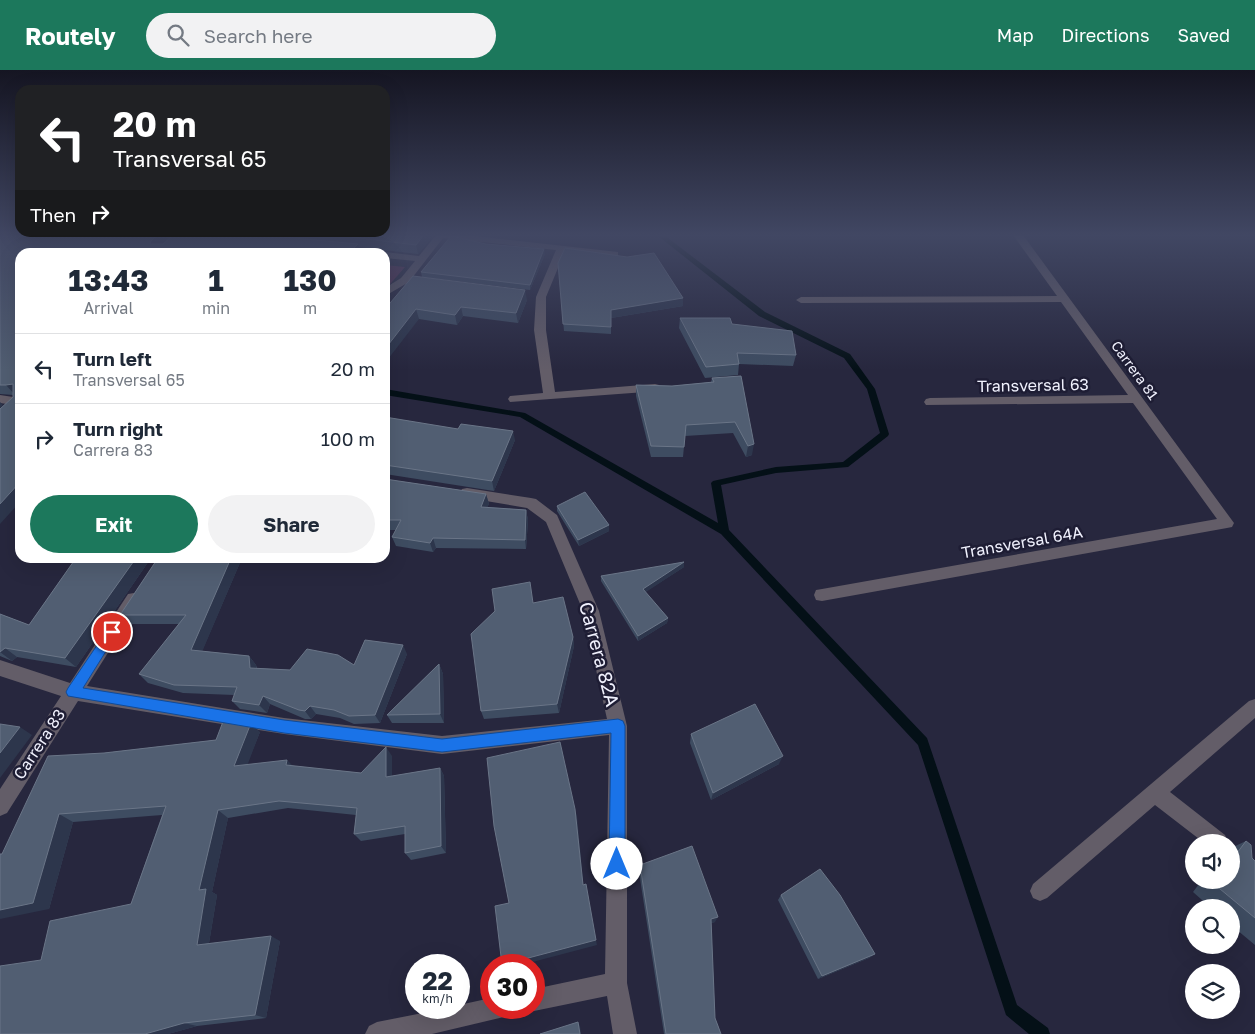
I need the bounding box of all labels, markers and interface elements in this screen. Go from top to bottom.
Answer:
search box [146,13,496,58]
text: Routely [25,21,116,50]
icon: search [164,21,192,49]
text: Search here [204,24,313,47]
text: Map [997,24,1033,46]
text: Directions [1061,24,1149,46]
text: Saved [1177,24,1230,46]
text: 20 m [113,103,196,145]
icon: left [30,105,95,170]
text: Transversal 65 [113,145,267,172]
icon: right [86,200,114,228]
text: Then [30,203,76,226]
text: 13:43 [68,262,149,298]
text: 1 [208,262,224,298]
text: 130 [283,262,337,298]
text: Arrival [83,298,134,318]
text: min [202,298,230,318]
text: m [303,298,317,318]
street label: Carrera 81 [1108,337,1162,403]
text: Turn left [73,347,152,370]
icon: left [30,355,58,383]
text: 20 m [331,357,375,380]
text: Transversal 65 [73,370,185,390]
street label: Transversal 63 [977,374,1089,396]
text: Turn right [73,417,163,440]
icon: right [30,425,58,453]
text: 100 m [321,427,375,450]
text: Carrera 83 [73,440,153,460]
button: Exit [30,495,198,553]
button: Share [208,495,375,553]
street label: Transversal 64A [960,521,1085,563]
street label: Carrera 82A [575,599,625,709]
pin [91,611,133,653]
icon: arrive [98,618,126,646]
street label: Carrera 83 [9,705,69,783]
map controls [1185,834,1240,1019]
button: sound [1185,834,1240,889]
position arrow [590,837,642,889]
button: search [1185,899,1240,954]
speed limit sign: 30 [480,954,545,1019]
button: layers [1185,964,1240,1019]
text: 22 [422,965,453,996]
text: km/h [422,991,453,1006]

